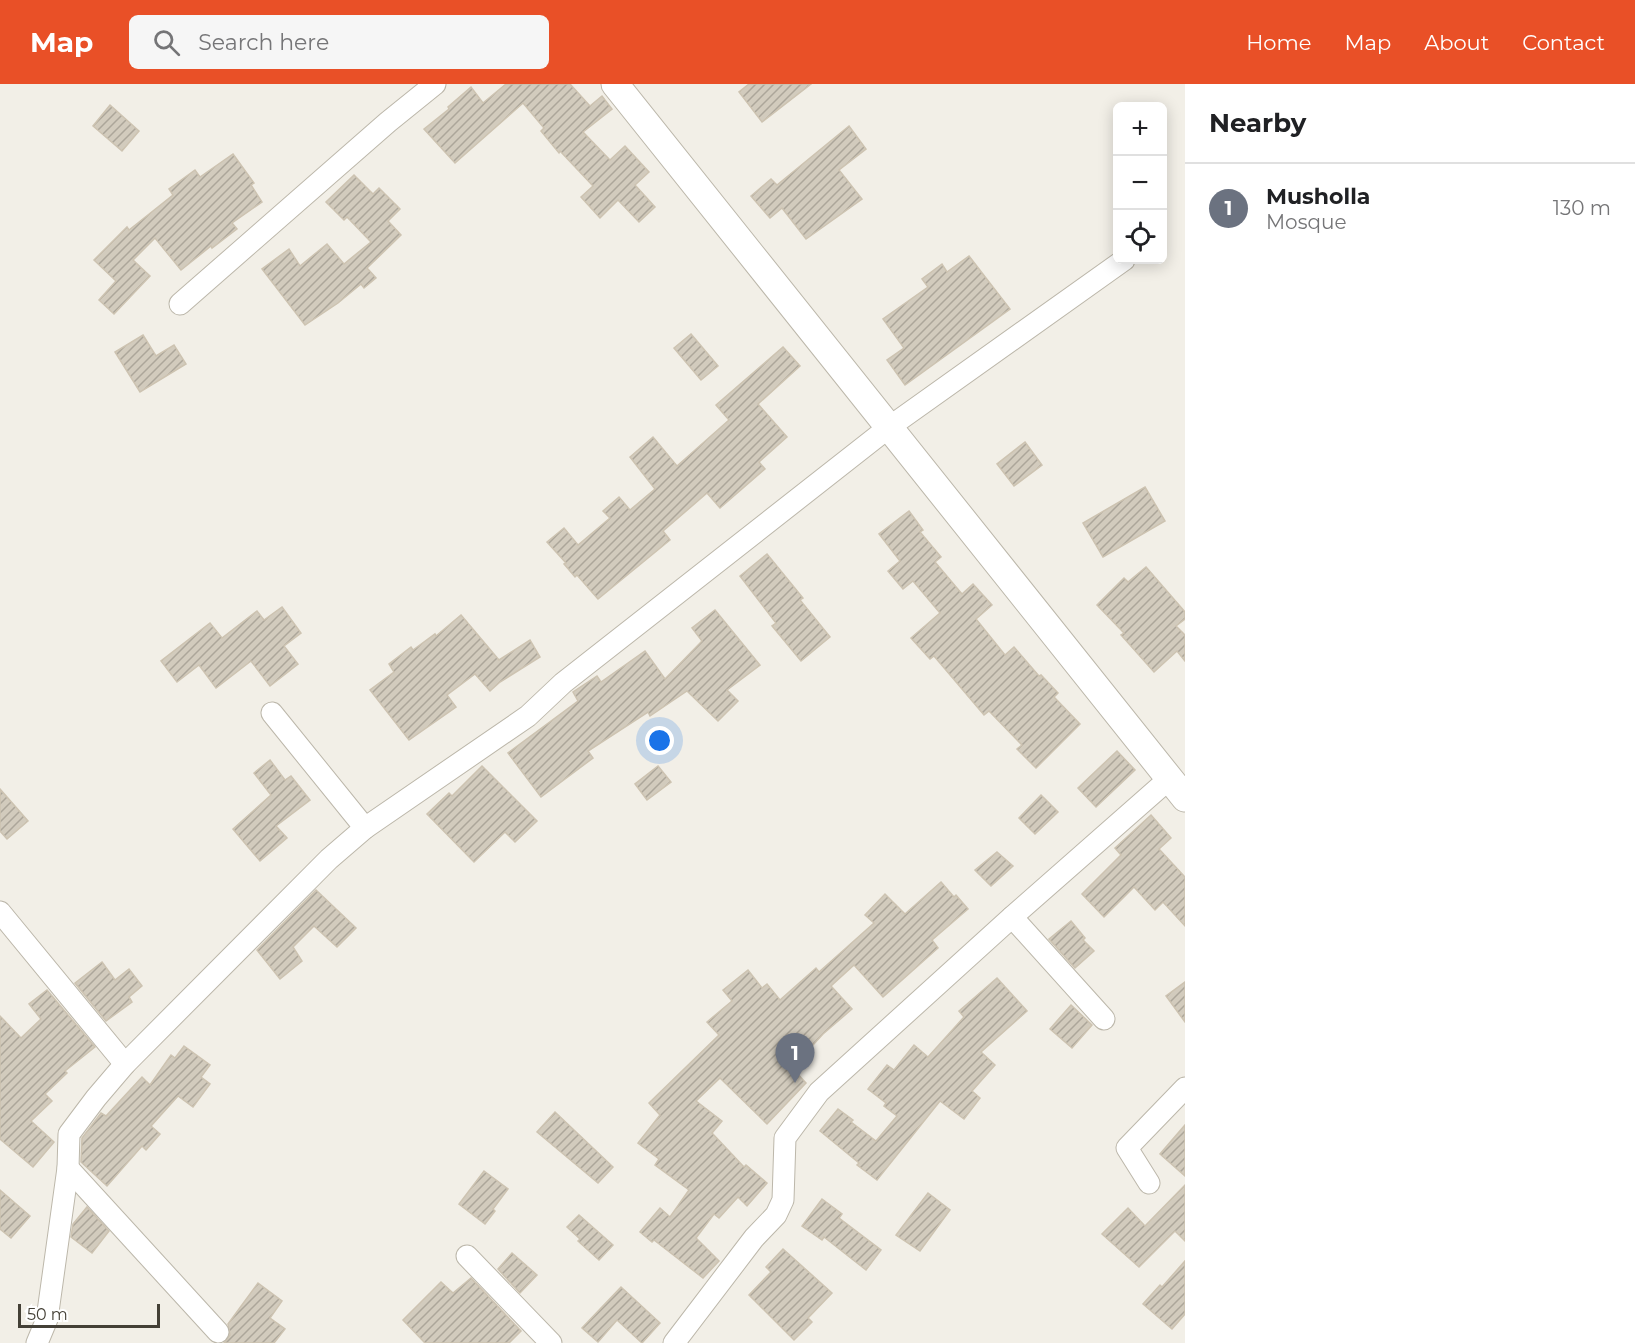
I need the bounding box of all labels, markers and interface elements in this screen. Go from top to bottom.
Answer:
search box [129,15,549,69]
text: Map [30,25,93,59]
icon: search [150,26,183,59]
text: Search here [198,29,329,56]
text: Home [1246,30,1311,55]
text: Map [1344,30,1391,55]
text: About [1424,30,1489,55]
text: Contact [1522,30,1605,55]
map controls [1113,102,1167,264]
button: + [1113,102,1167,156]
text: Nearby [1209,107,1306,139]
button: − [1113,156,1167,210]
text: Musholla [1266,183,1370,210]
text: 1 [1225,196,1232,220]
text: 130 m [1553,196,1611,220]
button: locate [1113,210,1167,264]
text: Mosque [1266,210,1346,234]
your location [645,726,674,755]
pin: 1 [776,1034,814,1083]
scale bar [18,1301,160,1328]
text: 50 m [27,1305,68,1324]

